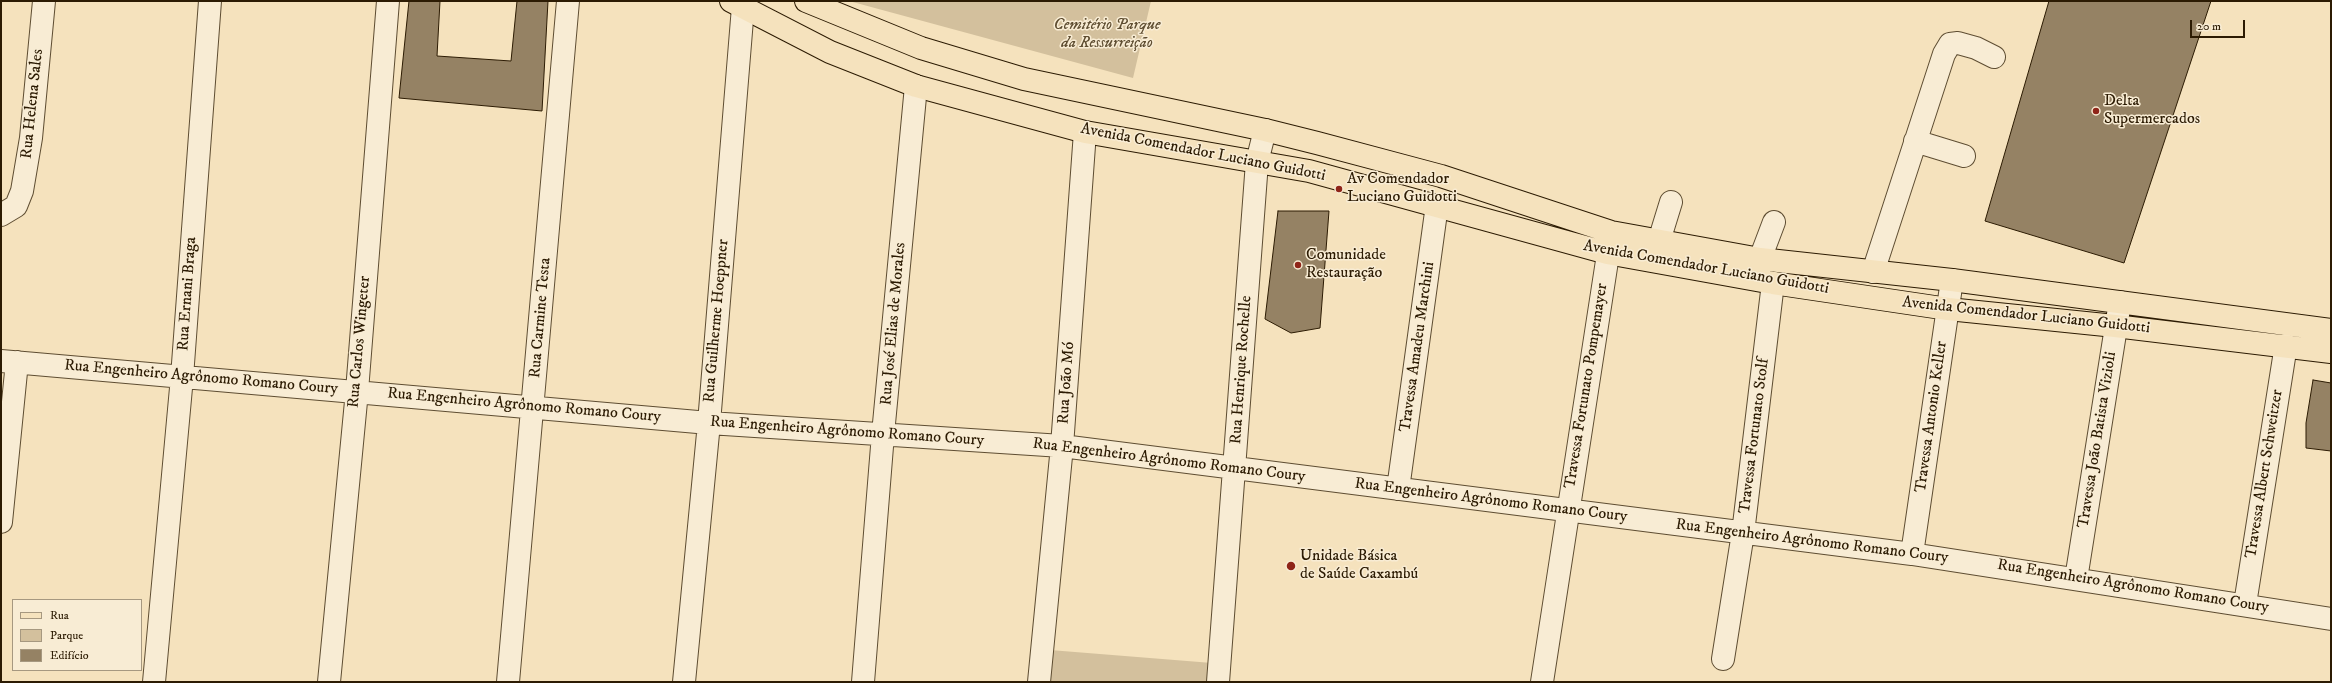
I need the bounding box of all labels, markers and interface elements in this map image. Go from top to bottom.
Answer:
scale bar [2192,12,2247,38]
park label: Cemitério Parque da Ressurreição [1054,16,1160,54]
text: 20 m [2197,19,2221,34]
street label: Rua Helena Sales [18,48,48,160]
place label: Delta Supermercados [2104,92,2200,130]
marker: Delta Supermercados [2091,106,2101,116]
street label: Avenida Comendador Luciano Guidotti [1079,120,1327,186]
place label: Av Comendador Luciano Guidotti [1347,170,1457,208]
marker: Av Comendador Luciano Guidotti [1334,184,1344,194]
street label: Rua Ernani Braga [174,236,202,352]
street label: Avenida Comendador Luciano Guidotti [1582,237,1830,299]
street label: Rua Guilherme Hoeppner [700,239,734,403]
street label: Rua José Elias de Morales [877,242,911,406]
place label: Comunidade Restauração [1306,246,1386,284]
street label: Rua Carmine Testa [526,257,556,379]
marker: Comunidade Restauração [1293,260,1303,270]
street label: Travessa Amadeu Marchini [1397,261,1439,433]
street label: Rua Carlos Wingeter [345,275,375,409]
street label: Travessa Fortunato Pompemayer [1561,282,1613,490]
street label: Avenida Comendador Luciano Guidotti [1901,293,2151,339]
street label: Rua Henrique Rochelle [1227,295,1257,445]
street label: Travessa Antonio Keller [1912,340,1952,494]
street label: Rua João Mó [1055,341,1079,425]
street label: Travessa João Batista Vizioli [2075,350,2121,530]
street label: Rua Engenheiro Agrônomo Romano Coury [63,356,339,400]
street label: Travessa Fortunato Stolf [1736,357,1774,515]
street label: Rua Engenheiro Agrônomo Romano Coury [386,384,662,428]
street label: Travessa Albert Schweitzer [2242,388,2288,560]
street label: Rua Engenheiro Agrônomo Romano Coury [709,413,985,451]
street label: Rua Engenheiro Agrônomo Romano Coury [1032,435,1306,487]
street label: Rua Engenheiro Agrônomo Romano Coury [1354,475,1628,527]
street label: Rua Engenheiro Agrônomo Romano Coury [1675,516,1949,568]
place label: Unidade Básica de Saúde Caxambú [1300,547,1418,585]
street label: Rua Engenheiro Agrônomo Romano Coury [1996,556,2270,618]
marker: Unidade Básica de Saúde Caxambú [1285,560,1297,572]
legend [12,599,142,671]
text: Rua [50,608,69,623]
text: Parque [50,628,83,643]
text: Edifício [50,648,89,663]

